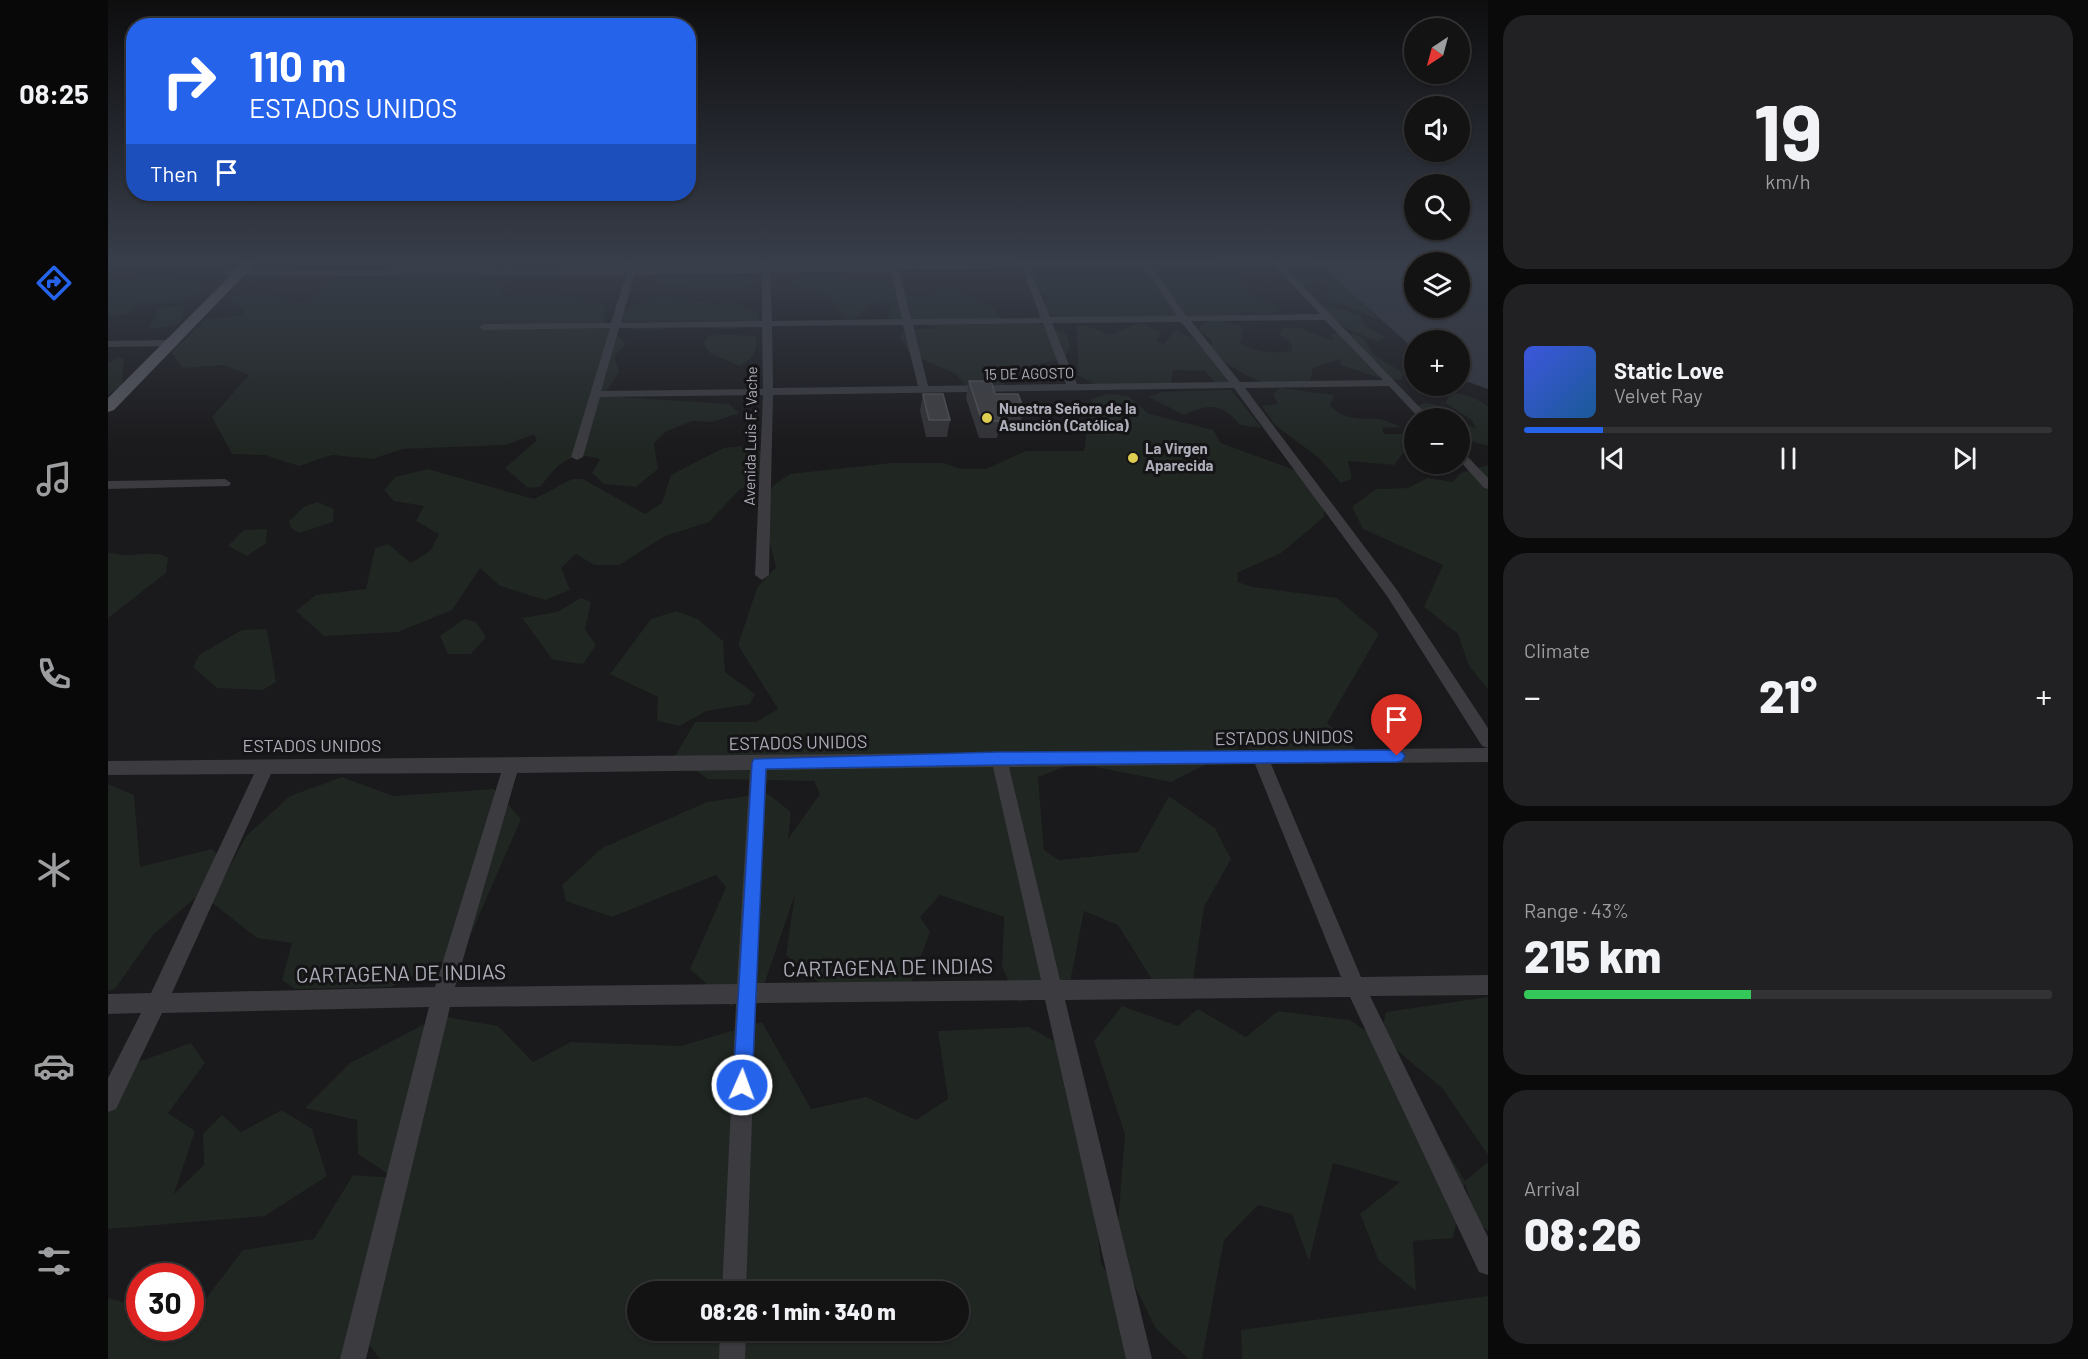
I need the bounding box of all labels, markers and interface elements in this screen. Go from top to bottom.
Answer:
north arrow [1404,18,1470,84]
map controls [1404,18,1470,474]
text: 110 m [249,40,346,90]
icon: right [150,42,228,120]
text: 08:25 [19,77,89,109]
text: 19 [1753,83,1823,177]
text: ESTADOS UNIDOS [249,91,457,123]
button: sound [1404,96,1470,162]
icon: arrive [210,156,243,189]
text: Then [150,160,198,186]
text: km/h [1765,169,1811,193]
button: search [1404,174,1470,240]
button: layers [1404,252,1470,318]
icon: directions [33,262,75,304]
button: + [1404,330,1470,396]
text: Static Love [1614,357,1724,383]
street label: 15 DE AGOSTO [984,363,1074,383]
street label: Avenida Luis F. Vache [740,366,760,506]
text: Velvet Ray [1614,383,1703,407]
place label: Nuestra Señora de la Asunción (Católica) [999,399,1137,434]
button: − [1404,408,1470,474]
marker: Nuestra Señora de la Asunción (Católica) [980,411,994,425]
place label: La Virgen Aparecida [1145,439,1214,474]
icon: previous [1596,442,1629,475]
icon: pause [1772,442,1805,475]
icon: next [1948,442,1981,475]
marker: La Virgen Aparecida [1126,451,1140,465]
icon: music [33,458,75,500]
text: Climate [1524,638,1590,662]
icon: phone [33,653,75,695]
text: 21° [1759,668,1817,722]
text: − [1524,676,1541,716]
text: + [2035,676,2052,716]
pin [1371,694,1422,756]
icon: arrive [1380,703,1413,736]
street label: ESTADOS UNIDOS [1214,725,1354,749]
street label: ESTADOS UNIDOS [728,730,868,754]
street label: ESTADOS UNIDOS [243,734,381,756]
icon: climate [33,849,75,891]
text: Range · 43% [1524,898,1629,922]
text: 215 km [1524,928,1661,982]
street label: CARTAGENA DE INDIAS [783,952,993,981]
street label: CARTAGENA DE INDIAS [296,958,506,987]
icon: car [33,1045,75,1087]
position arrow [710,1053,774,1117]
text: Arrival [1524,1176,1580,1200]
text: 08:26 [1524,1206,1641,1260]
icon: filters [33,1240,75,1282]
speed limit sign: 30 [126,1263,204,1341]
text: 08:26 · 1 min · 340 m [700,1298,896,1324]

